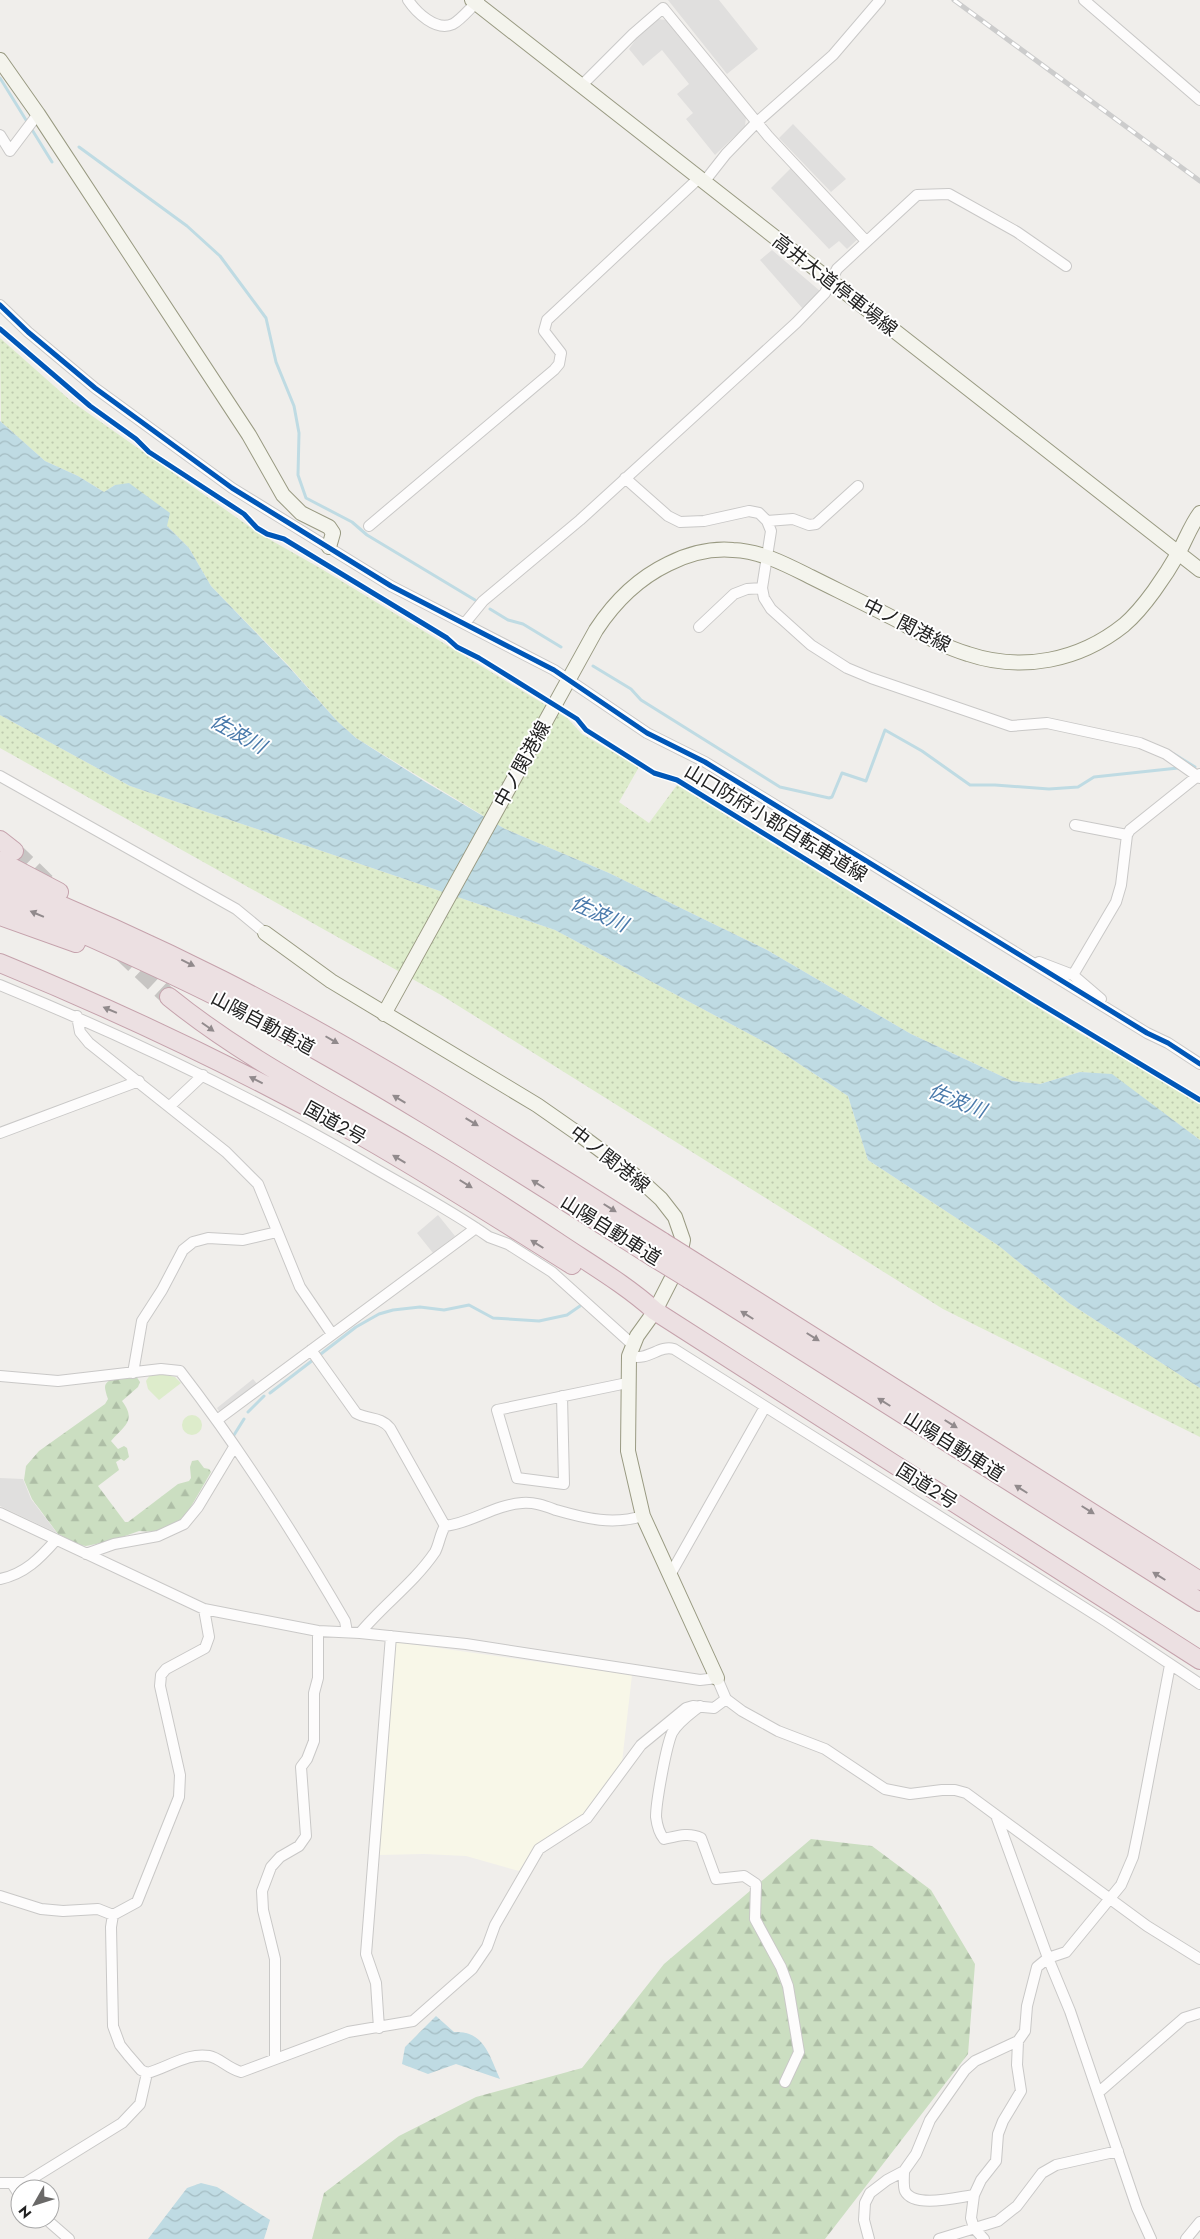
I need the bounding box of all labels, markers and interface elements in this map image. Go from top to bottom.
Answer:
street label: 高井大道停車場線 [767,228,903,342]
street label: 中ノ関港線 [859,591,955,659]
water label: 佐波川 [205,707,273,762]
street label: 中ノ関港線 [487,716,557,812]
street label: 山口防府小郡自転車道線 [679,758,873,888]
water label: 佐波川 [566,889,634,940]
one-way arrow [30,909,44,917]
one-way arrow [181,959,196,968]
street label: 山陽自動車道 [206,984,320,1062]
one-way arrow [103,1005,117,1013]
one-way arrow [201,1022,215,1032]
one-way arrow [325,1035,338,1044]
one-way arrow [249,1076,263,1084]
water label: 佐波川 [924,1077,992,1126]
street label: 国道2号 [299,1095,371,1151]
one-way arrow [393,1095,406,1104]
one-way arrow [465,1118,478,1127]
street label: 中ノ関港線 [564,1119,656,1199]
one-way arrow [392,1154,405,1163]
one-way arrow [460,1179,473,1188]
one-way arrow [531,1179,545,1189]
street label: 山陽自動車道 [556,1188,666,1272]
one-way arrow [603,1204,616,1213]
one-way arrow [530,1239,544,1248]
one-way arrow [740,1311,753,1320]
one-way arrow [807,1332,820,1342]
one-way arrow [877,1397,891,1407]
street label: 山陽自動車道 [899,1404,1009,1488]
one-way arrow [944,1419,957,1428]
street label: 国道2号 [891,1457,963,1515]
one-way arrow [1015,1484,1028,1494]
one-way arrow [1082,1506,1095,1515]
one-way arrow [1152,1571,1165,1580]
north arrow [10,2179,60,2229]
text: N [14,2202,36,2223]

